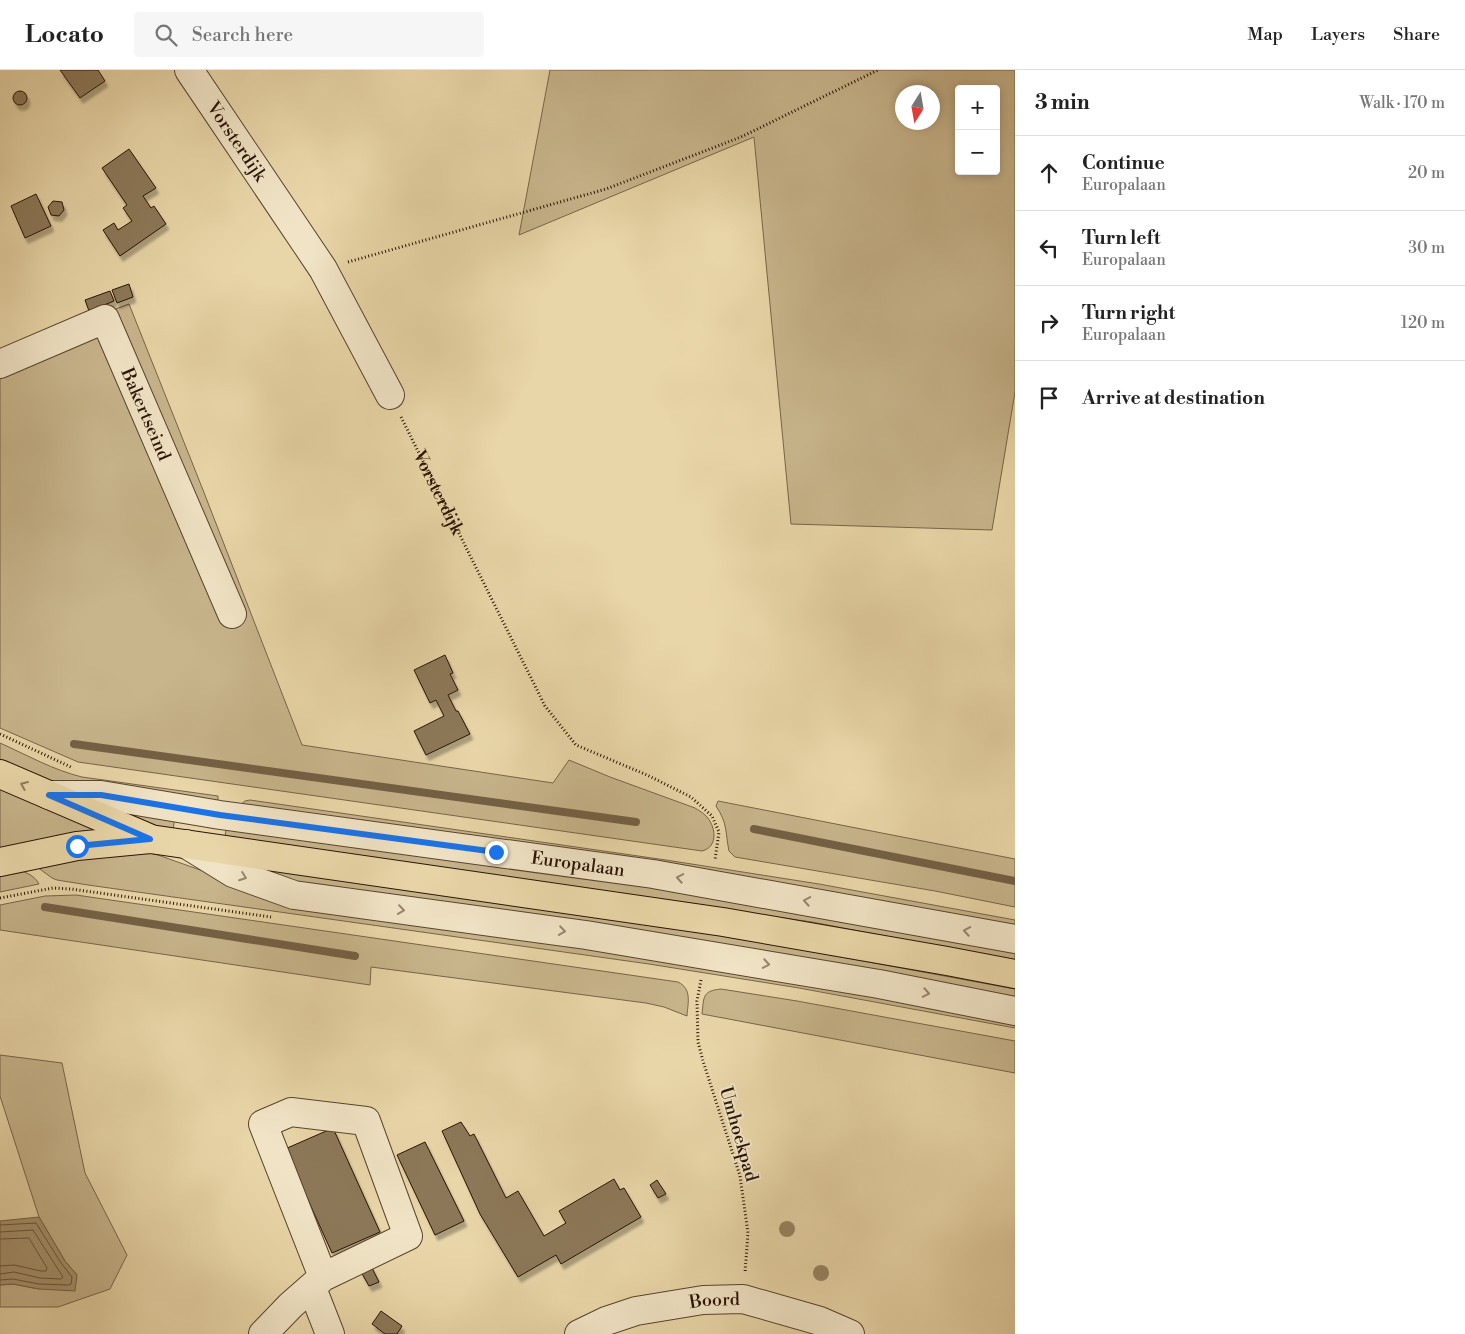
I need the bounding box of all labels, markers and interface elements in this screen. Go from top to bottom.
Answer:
search box [134,12,484,57]
text: Locato [25,20,104,50]
icon: search [152,21,180,49]
text: Search here [192,23,293,47]
text: Map [1248,23,1283,46]
text: Layers [1311,23,1365,46]
text: Share [1393,23,1440,46]
north arrow [895,85,940,130]
map controls [955,85,1000,175]
button: + [955,85,1000,130]
text: 3 min [1035,90,1090,116]
text: Walk · 170 m [1359,93,1445,113]
street label: Vorsterdijk [201,96,273,187]
button: − [955,130,1000,175]
text: Continue [1082,151,1165,175]
icon: ahead [1035,159,1063,187]
text: 20 m [1408,163,1445,183]
text: Europalaan [1082,175,1166,195]
text: Turn left [1082,226,1161,250]
icon: left [1035,234,1063,262]
text: 30 m [1408,238,1445,258]
text: Europalaan [1082,250,1166,270]
text: Turn right [1082,301,1175,325]
icon: right [1035,309,1063,337]
text: 120 m [1401,313,1445,333]
text: Europalaan [1082,325,1166,345]
street label: Bakertseind [115,364,176,465]
icon: arrive [1035,384,1063,412]
text: Arrive at destination [1082,386,1265,410]
street label: Vorsterdijk [407,445,469,540]
one-way arrow [20,780,29,791]
route start [66,835,89,858]
route end [485,841,508,864]
street label: Europalaan [530,847,626,882]
one-way arrow [238,871,247,881]
one-way arrow [676,874,684,884]
one-way arrow [803,897,812,907]
one-way arrow [397,904,405,914]
one-way arrow [558,925,566,936]
one-way arrow [963,926,971,936]
one-way arrow [762,959,770,969]
one-way arrow [922,988,930,998]
street label: Umhoekpad [714,1084,763,1185]
street label: Boord [687,1288,741,1314]

